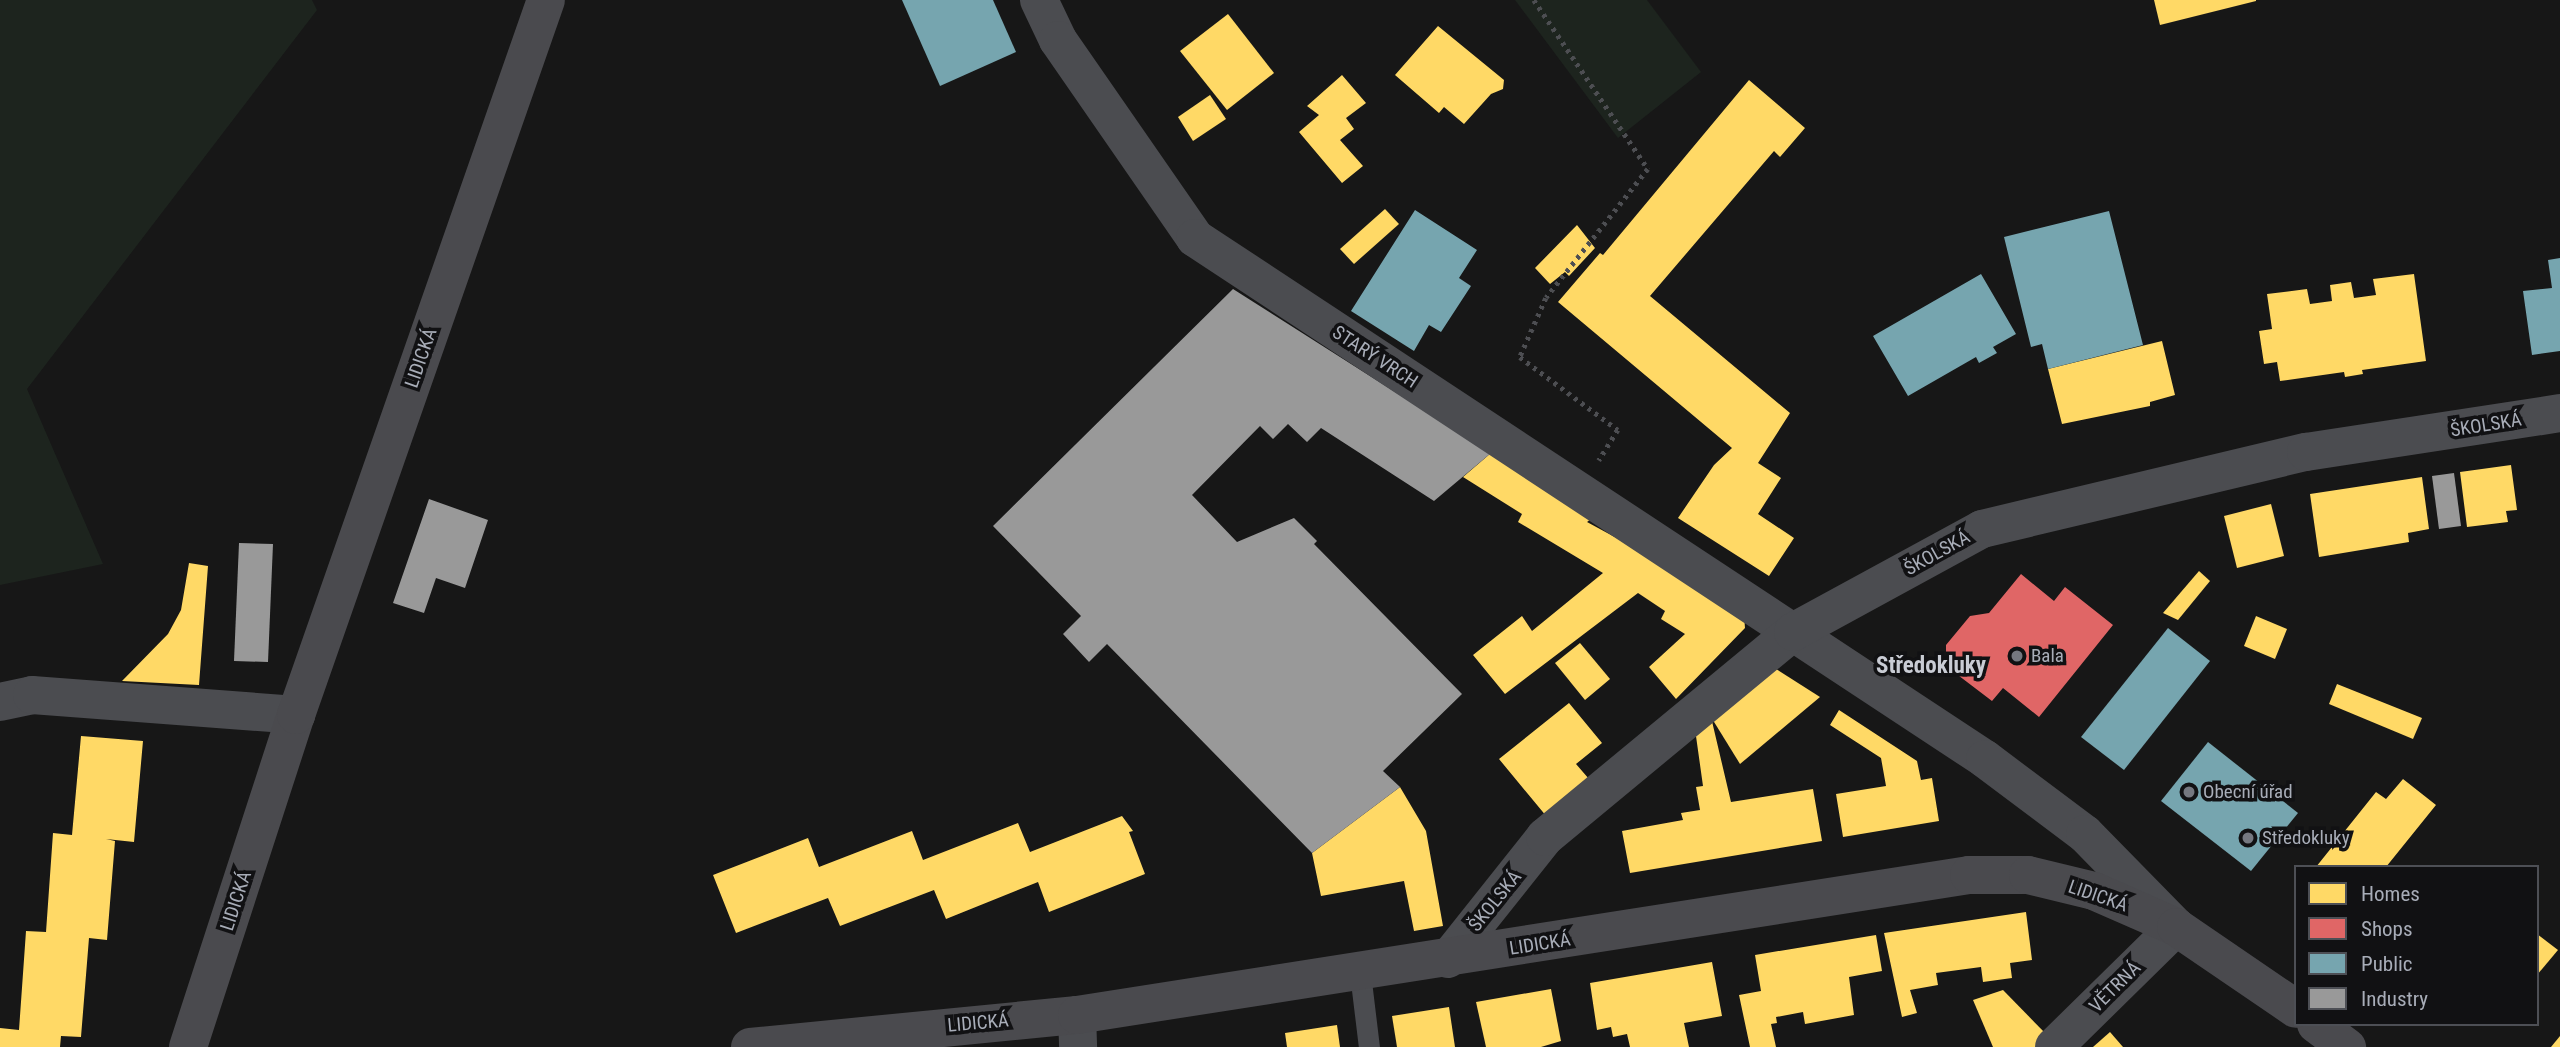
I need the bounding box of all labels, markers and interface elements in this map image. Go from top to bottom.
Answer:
street label: STARÝ VRCH [1328,321,1422,393]
street label: LIDICKÁ [400,325,442,391]
street label: ŠKOLSKÁ [2449,408,2523,442]
street label: ŠKOLSKÁ [1900,526,1974,580]
place label: Bala [2031,645,2064,667]
marker: Bala [2009,648,2025,664]
district label: Středokluky [1876,652,1986,680]
place label: Obecní úřad [2203,781,2293,803]
marker: Obecní úřad [2181,784,2197,800]
place label: Středokluky [2262,827,2350,849]
marker: Středokluky [2240,830,2256,846]
legend [2294,865,2539,1026]
street label: ŠKOLSKÁ [1464,866,1526,936]
street label: LIDICKÁ [216,868,256,934]
street label: LIDICKÁ [2065,875,2131,917]
text: Homes [2361,882,2420,906]
text: Shops [2361,917,2413,941]
street label: LIDICKÁ [1508,928,1572,960]
text: Public [2361,952,2413,976]
street label: VĚTRNÁ [2085,957,2145,1017]
text: Industry [2361,987,2428,1011]
street label: LIDICKÁ [946,1009,1010,1037]

